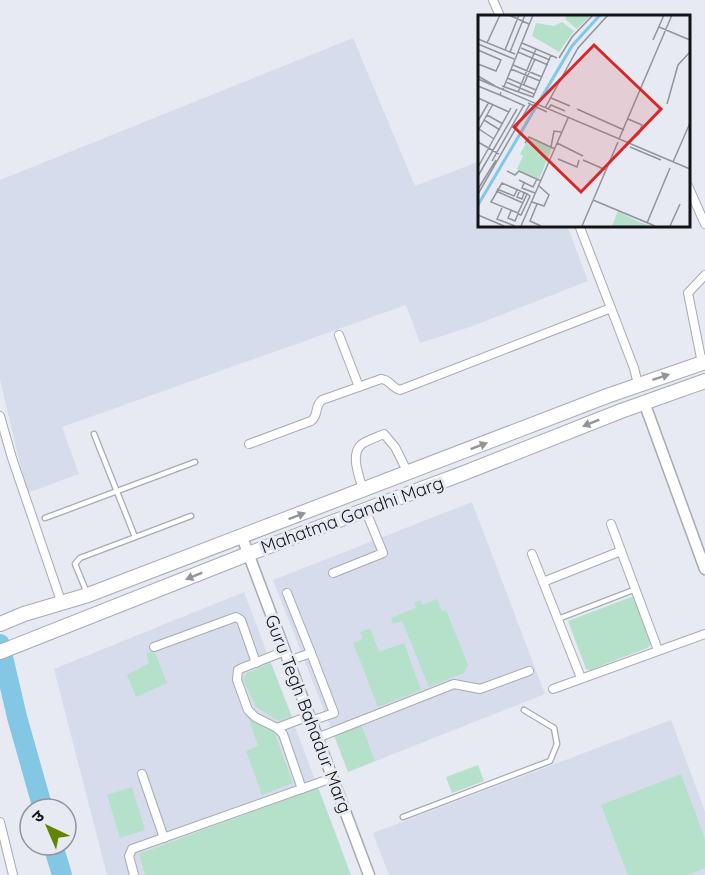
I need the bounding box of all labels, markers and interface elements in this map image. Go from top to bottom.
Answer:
inset map [478,15,690,226]
one-way arrow [652,372,670,381]
one-way arrow [582,419,600,428]
one-way arrow [470,440,488,450]
street label: Mahatma Gandhi Marg [257,471,446,558]
one-way arrow [288,511,306,521]
one-way arrow [185,572,203,581]
street label: Guru Tegh Bahadur Marg [260,611,357,816]
north arrow [18,797,78,857]
text: उ [27,805,48,827]

